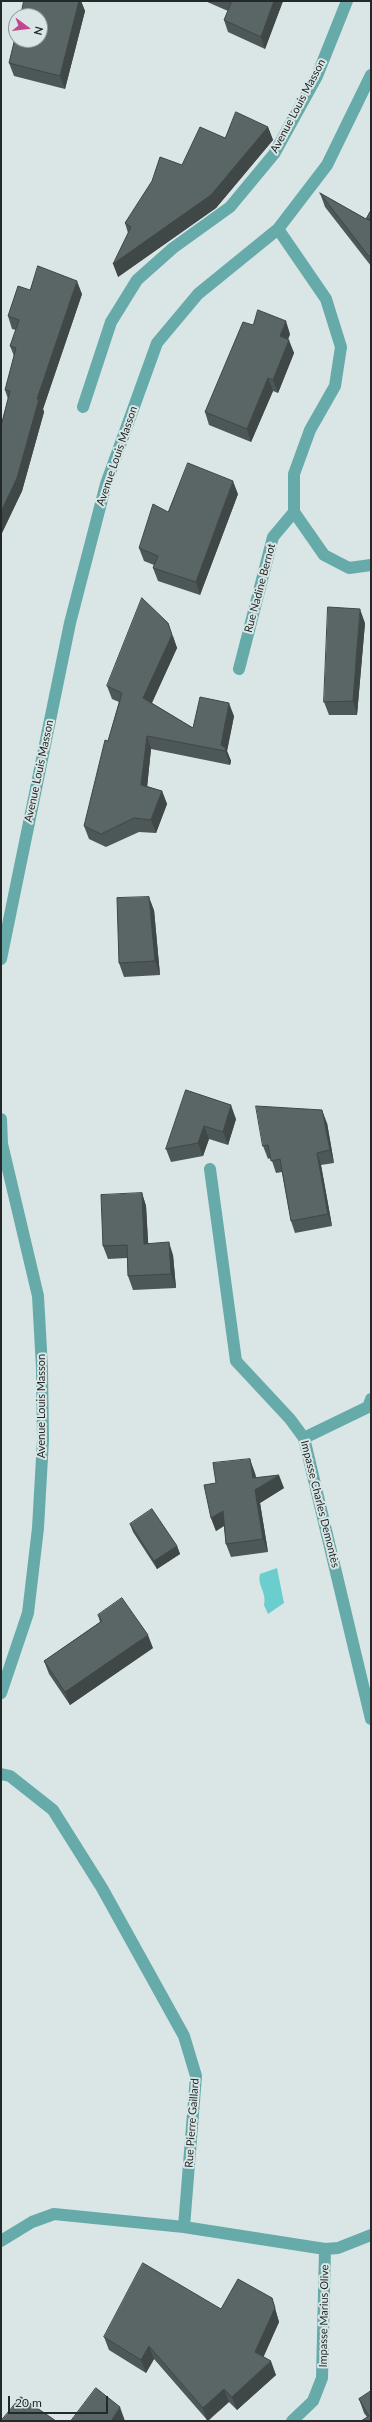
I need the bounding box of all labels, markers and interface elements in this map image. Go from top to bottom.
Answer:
north arrow [8,8,48,48]
text: N [32,25,46,37]
street label: Avenue Louis Masson [268,57,328,155]
street label: Avenue Louis Masson [94,404,140,508]
street label: Rue Nadine Bernot [242,542,278,634]
street label: Avenue Louis Masson [22,719,56,823]
street label: Avenue Louis Masson [34,1354,48,1458]
street label: Impasse Charles Demontès [298,1439,342,1569]
street label: Rue Pierre Gaillard [182,2078,202,2168]
street label: Impasse Marius Olive [317,2264,331,2368]
scale bar [10,2388,110,2414]
text: 20 m [15,2395,42,2410]

